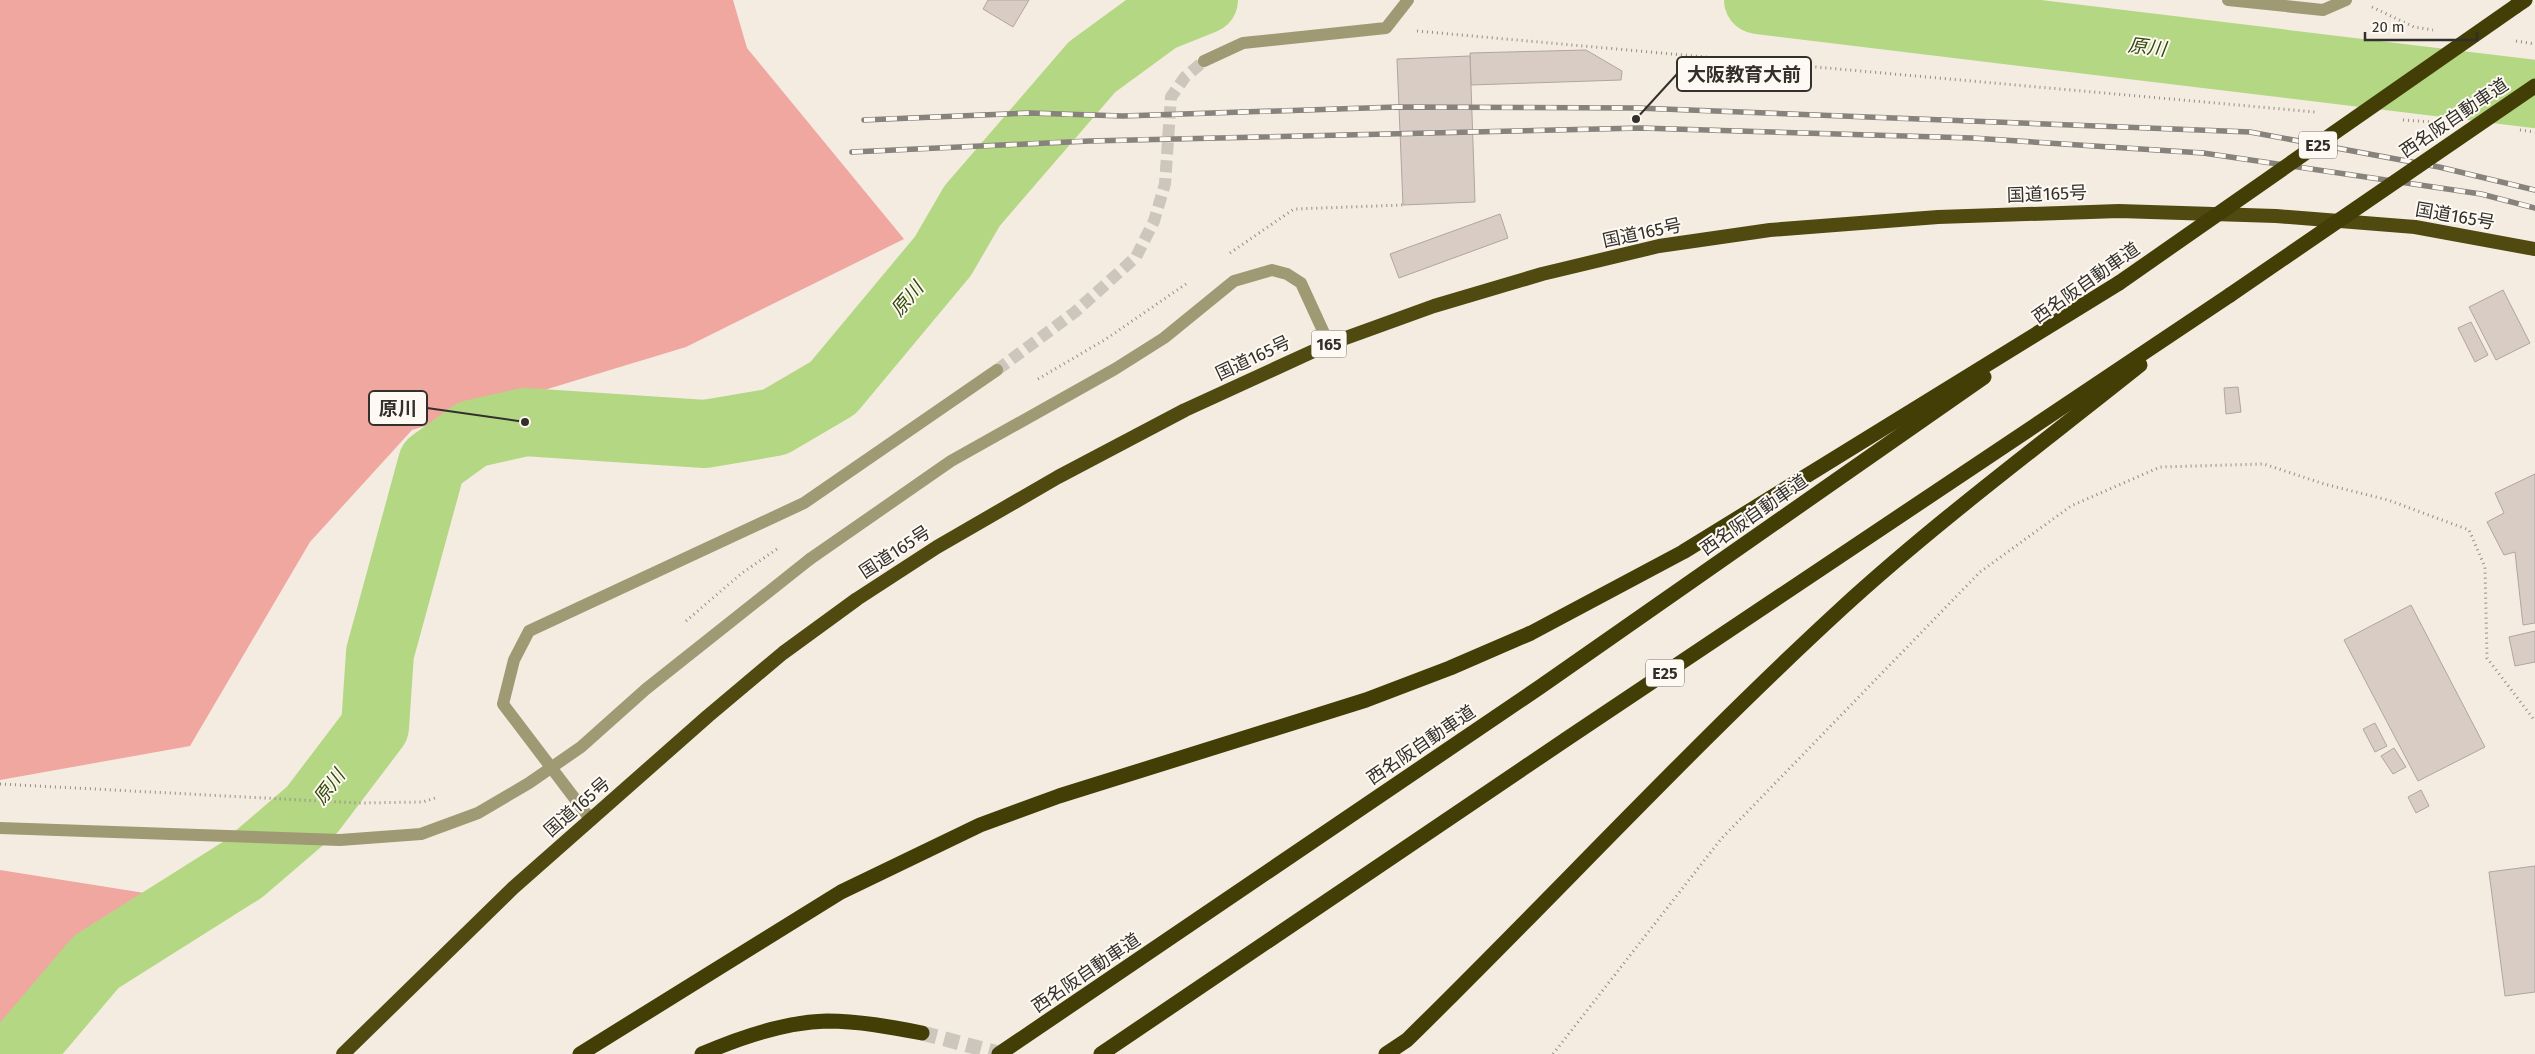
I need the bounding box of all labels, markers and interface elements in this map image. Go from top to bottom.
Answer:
scale bar [2365,10,2478,42]
text: 20 m [2372,18,2405,36]
water label: 原川 [2127,33,2169,61]
callout: 大阪教育大前 [1677,57,1811,91]
text: 大阪教育大前 [1687,63,1801,86]
street label: 西名阪自動車道 [2396,74,2512,162]
road number: E25 [2299,132,2337,158]
street label: 国道165号 [2006,182,2088,206]
street label: 国道165号 [2414,198,2496,234]
street label: 国道165号 [1600,214,1684,252]
street label: 西名阪自動車道 [2028,238,2144,328]
water label: 原川 [886,276,929,321]
road number: 165 [1312,330,1346,358]
street label: 国道165号 [1212,331,1294,385]
callout: 原川 [369,391,427,425]
text: 原川 [379,397,417,420]
street label: 西名阪自動車道 [1696,470,1812,560]
street label: 国道165号 [855,521,935,583]
road number: E25 [1646,660,1684,686]
street label: 西名阪自動車道 [1363,701,1479,789]
water label: 原川 [308,763,351,809]
street label: 国道165号 [539,772,615,842]
street label: 西名阪自動車道 [1028,929,1144,1017]

